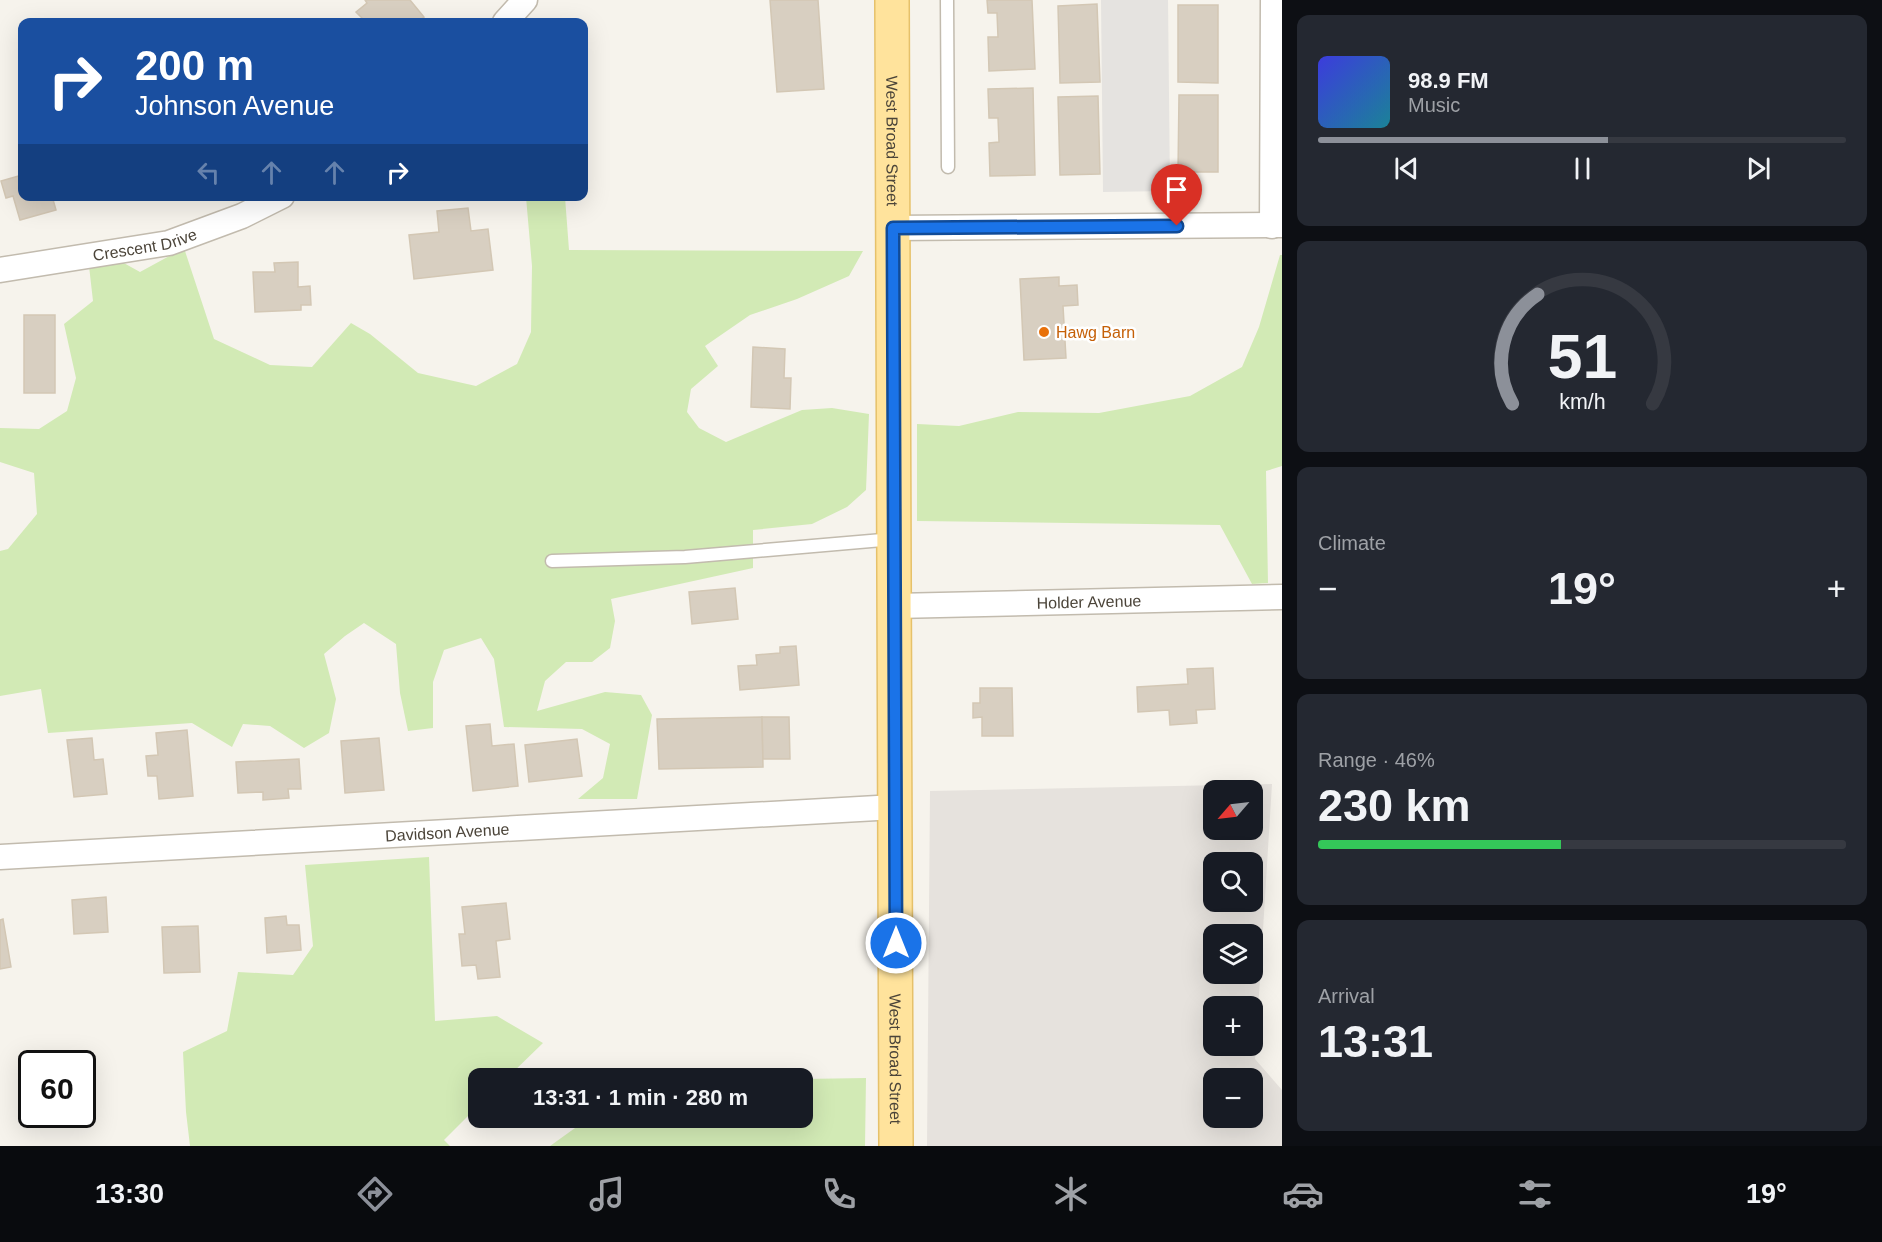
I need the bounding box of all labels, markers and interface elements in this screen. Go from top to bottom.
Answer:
icon: right [36,42,114,120]
text: 200 m [135,42,254,89]
text: 98.9 FM [1408,68,1489,93]
street label: West Broad Street [884,76,901,207]
text: Johnson Avenue [135,91,334,121]
text: Music [1408,94,1460,116]
icon: previous [1390,152,1423,185]
icon: pause [1566,152,1599,185]
icon: next [1742,152,1775,185]
icon: left [192,156,225,189]
icon: ahead [255,156,288,189]
icon: ahead [318,156,351,189]
icon: right [381,156,414,189]
pin [1151,164,1202,226]
icon: arrive [1160,173,1193,206]
street label: Crescent Drive [92,225,199,264]
text: 51 [1547,322,1617,391]
place label: Hawg Barn [1056,324,1135,341]
marker: Hawg Barn [1037,325,1051,339]
text: km/h [1559,390,1605,414]
text: Climate [1318,532,1386,554]
text: 19° [1548,563,1616,614]
text: − [1318,570,1337,607]
text: + [1827,570,1846,607]
street label: Holder Avenue [1036,592,1142,611]
text: Range · 46% [1318,749,1435,771]
north arrow [1203,780,1263,840]
map controls [1203,780,1263,1128]
text: 230 km [1318,780,1471,831]
street label: Davidson Avenue [385,820,510,844]
button: search [1203,852,1263,912]
position arrow [864,911,928,975]
button: layers [1203,924,1263,984]
text: Arrival [1318,985,1375,1007]
street label: West Broad Street [887,994,904,1125]
button: + [1203,996,1263,1056]
text: 13:31 [1318,1016,1433,1067]
speed limit sign: 60 [18,1050,96,1128]
button: − [1203,1068,1263,1128]
text: 13:31 · 1 min · 280 m [533,1085,748,1110]
icon: directions [354,1173,396,1215]
icon: music [586,1173,628,1215]
icon: phone [818,1173,860,1215]
icon: climate [1050,1173,1092,1215]
icon: car [1282,1173,1324,1215]
icon: filters [1514,1173,1556,1215]
text: 13:30 [95,1179,164,1209]
text: 19° [1746,1179,1787,1209]

